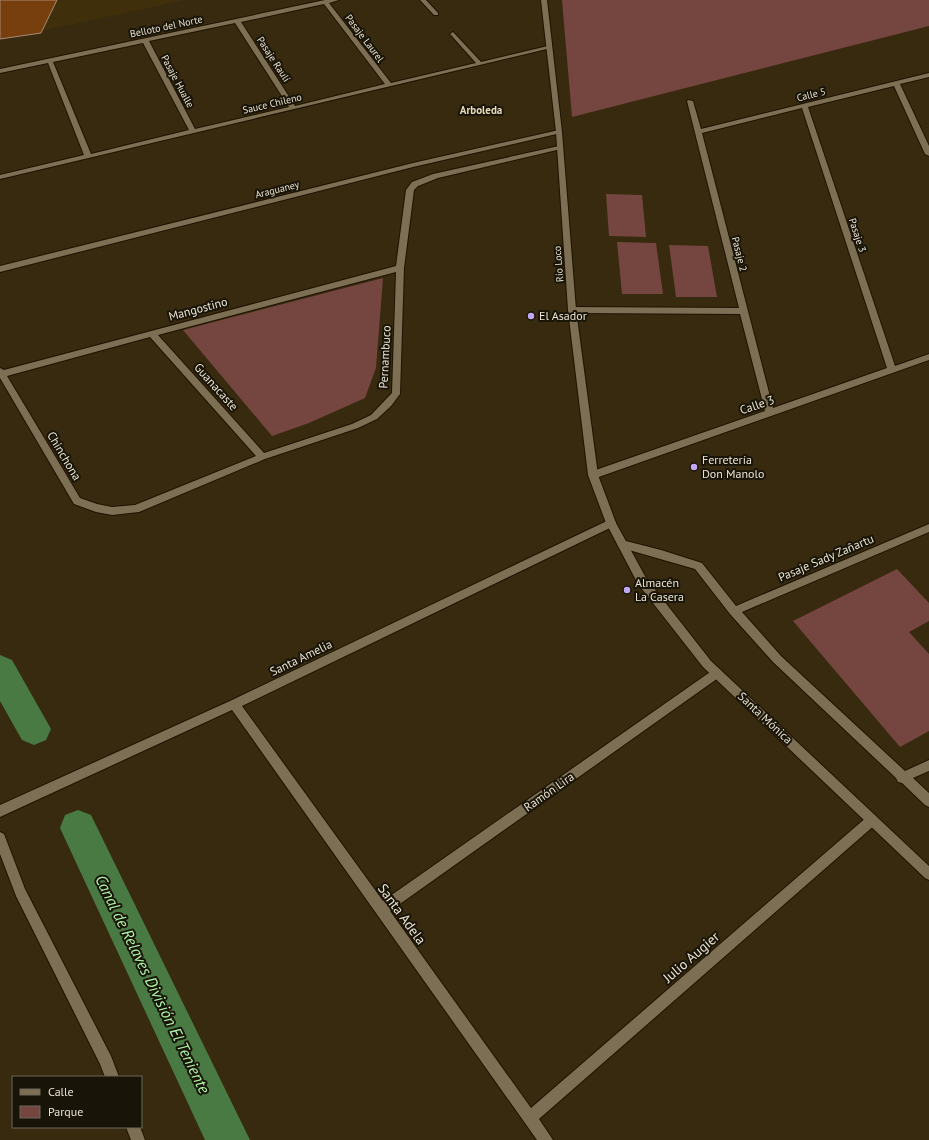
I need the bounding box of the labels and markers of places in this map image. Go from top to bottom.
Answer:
place label: El Asador [539,308,587,323]
marker: El Asador [526,311,536,321]
place label: Ferretería Don Manolo [702,452,764,481]
marker: Ferretería Don Manolo [689,462,699,472]
place label: Almacén La Casera [635,575,684,604]
marker: Almacén La Casera [622,585,632,595]

